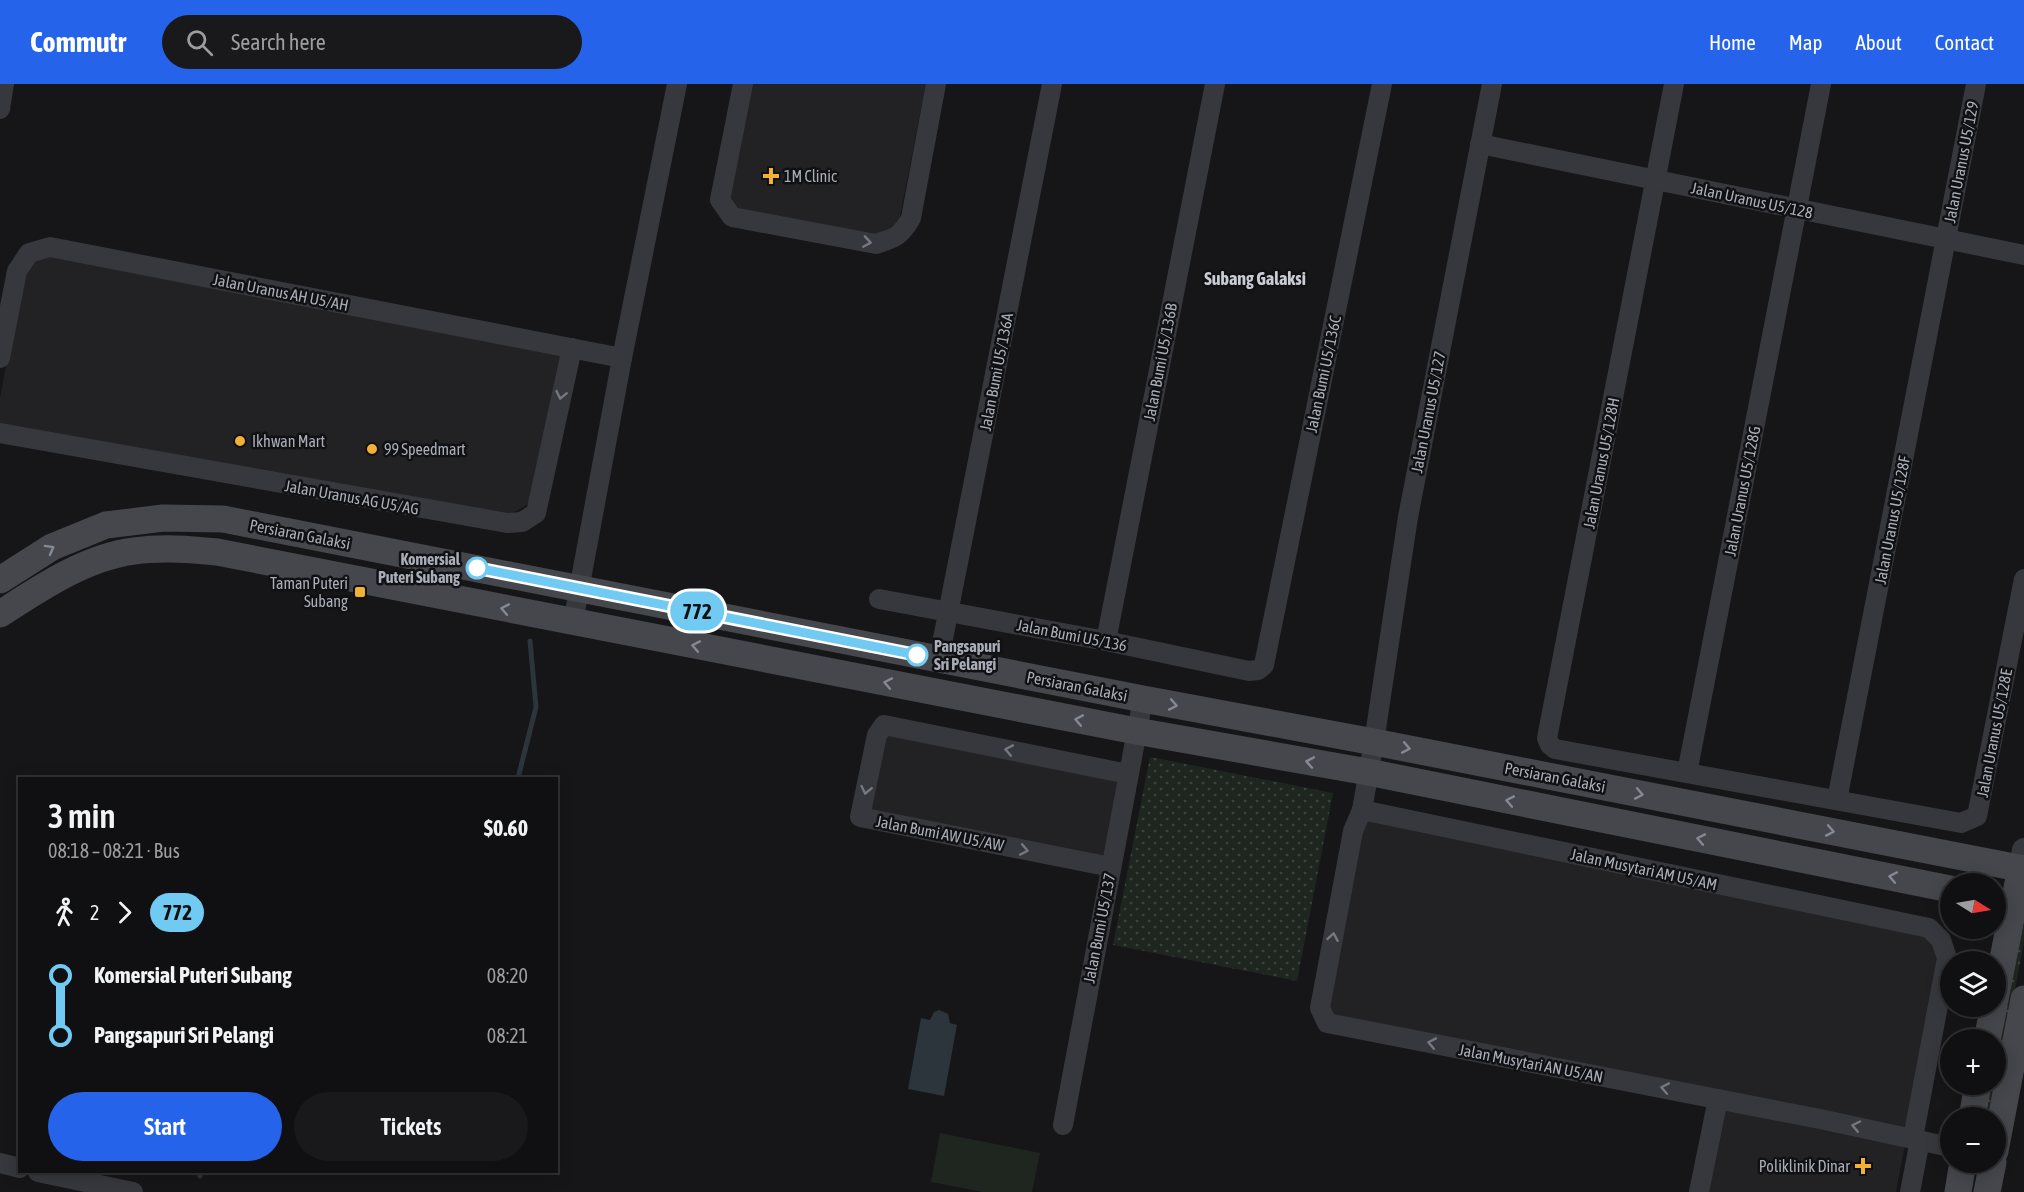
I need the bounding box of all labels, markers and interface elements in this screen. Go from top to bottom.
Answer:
search box [162,15,582,69]
text: Commutr [30,26,126,58]
icon: search [183,26,216,59]
text: Search here [231,29,326,55]
text: Home [1709,30,1756,54]
text: Map [1789,30,1823,54]
text: About [1856,30,1902,54]
text: Contact [1935,30,1994,54]
street label: Jalan Uranus U5/129 [1940,100,1982,224]
marker: 1M Clinic [762,167,780,185]
place label: 1M Clinic [784,167,837,185]
street label: Jalan Uranus U5/128 [1690,178,1814,222]
one-way arrow [862,236,871,248]
district label: Subang Galaksi [1204,268,1306,289]
street label: Jalan Uranus AH U5/AH [212,270,350,314]
street label: Jalan Bumi U5/136B [1140,301,1180,422]
street label: Jalan Bumi U5/136A [976,311,1016,432]
street label: Jalan Bumi U5/136C [1302,314,1344,434]
street label: Jalan Uranus U5/127 [1407,350,1449,474]
one-way arrow [556,390,569,400]
street label: Jalan Uranus U5/128H [1579,396,1623,530]
street label: Jalan Uranus U5/128G [1721,424,1763,558]
place label: Ikhwan Mart [252,432,325,450]
marker: Ikhwan Mart [233,434,247,448]
place label: 99 Speedmart [384,440,466,459]
marker: 99 Speedmart [365,442,379,456]
street label: Jalan Uranus U5/128F [1871,454,1913,586]
street label: Jalan Uranus AG U5/AG [283,476,421,518]
street label: Persiaran Galaksi [248,515,352,553]
one-way arrow [43,545,54,556]
place label: Komersial Puteri Subang [378,550,461,586]
marker: Komersial Puteri Subang [466,557,488,579]
place label: Taman Puteri Subang [270,574,348,611]
marker: Taman Puteri Subang [353,585,367,599]
line badge: 772 [662,592,732,630]
text: 772 [682,599,712,623]
one-way arrow [500,603,510,616]
street label: Jalan Bumi U5/136 [1015,615,1129,655]
place label: Pangsapuri Sri Pelangi [934,637,1001,673]
one-way arrow [691,640,701,653]
marker: Pangsapuri Sri Pelangi [906,644,928,666]
street label: Persiaran Galaksi [1025,667,1129,705]
street label: Jalan Uranus U5/128E [1973,667,2015,799]
one-way arrow [883,677,893,690]
one-way arrow [1168,698,1178,711]
one-way arrow [1074,714,1084,727]
one-way arrow [1401,741,1411,754]
one-way arrow [1004,744,1014,757]
one-way arrow [1306,756,1316,769]
street label: Persiaran Galaksi [1503,758,1607,796]
one-way arrow [860,784,873,794]
one-way arrow [1633,787,1643,800]
one-way arrow [1506,795,1516,808]
text: 3 min [48,797,115,835]
street label: Jalan Bumi AW U5/AW [875,812,1006,854]
text: $0.60 [484,815,528,841]
one-way arrow [1825,824,1835,837]
one-way arrow [1697,833,1707,846]
text: 08:18 – 08:21 · Bus [48,839,180,862]
one-way arrow [1019,843,1029,856]
street label: Jalan Musytari AM U5/AM [1569,845,1719,894]
street label: Jalan Bumi U5/137 [1079,871,1119,985]
one-way arrow [1888,871,1898,884]
north arrow [1940,873,2006,939]
map controls [1940,873,2006,1173]
icon: walk [48,896,81,929]
icon: forward [108,896,141,929]
text: 772 [162,900,192,924]
text: 2 [90,901,99,924]
one-way arrow [1326,932,1339,942]
button: layers [1940,951,2006,1017]
text: Komersial Puteri Subang [94,962,292,988]
text: 08:20 [487,964,528,987]
text: Pangsapuri Sri Pelangi [94,1022,274,1048]
text: 08:21 [487,1024,528,1047]
button: + [1940,1029,2006,1095]
one-way arrow [1427,1037,1437,1050]
street label: Jalan Musytari AN U5/AN [1457,1040,1605,1087]
one-way arrow [1660,1082,1670,1095]
button: Start [48,1092,282,1161]
button: Tickets [294,1092,528,1161]
button: − [1940,1107,2006,1173]
one-way arrow [1851,1120,1861,1133]
place label: Poliklinik Dinar [1759,1157,1850,1175]
marker: Poliklinik Dinar [1854,1157,1872,1175]

